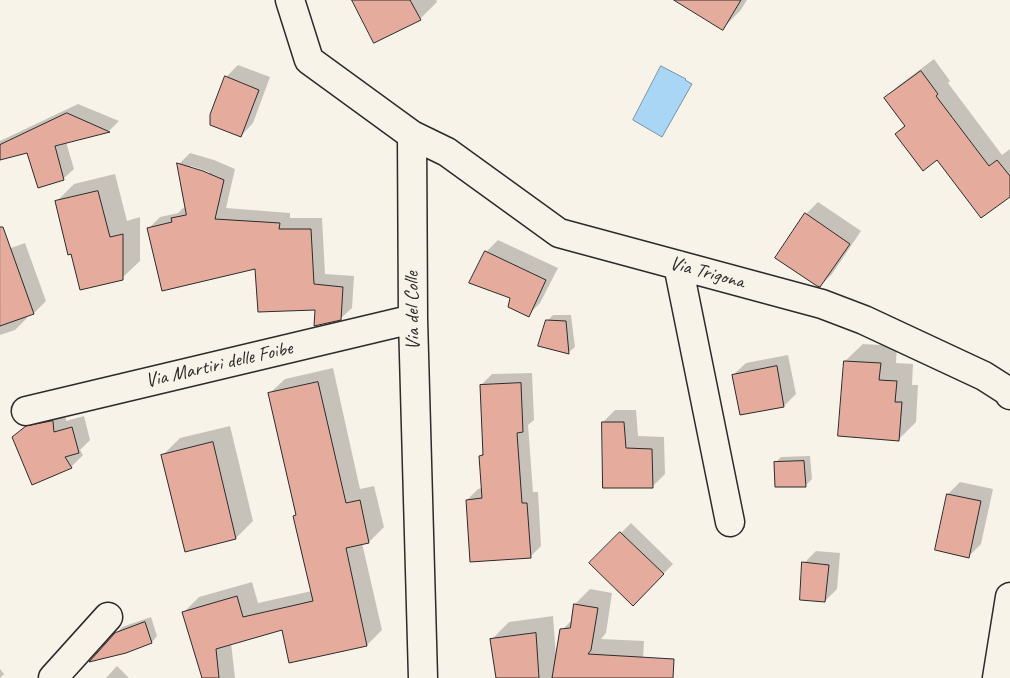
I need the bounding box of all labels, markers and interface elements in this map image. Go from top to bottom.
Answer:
street label: Via Trigona [667,252,747,294]
street label: Via del Colle [400,271,426,351]
street label: Via Martiri delle Foibe [143,336,295,394]

